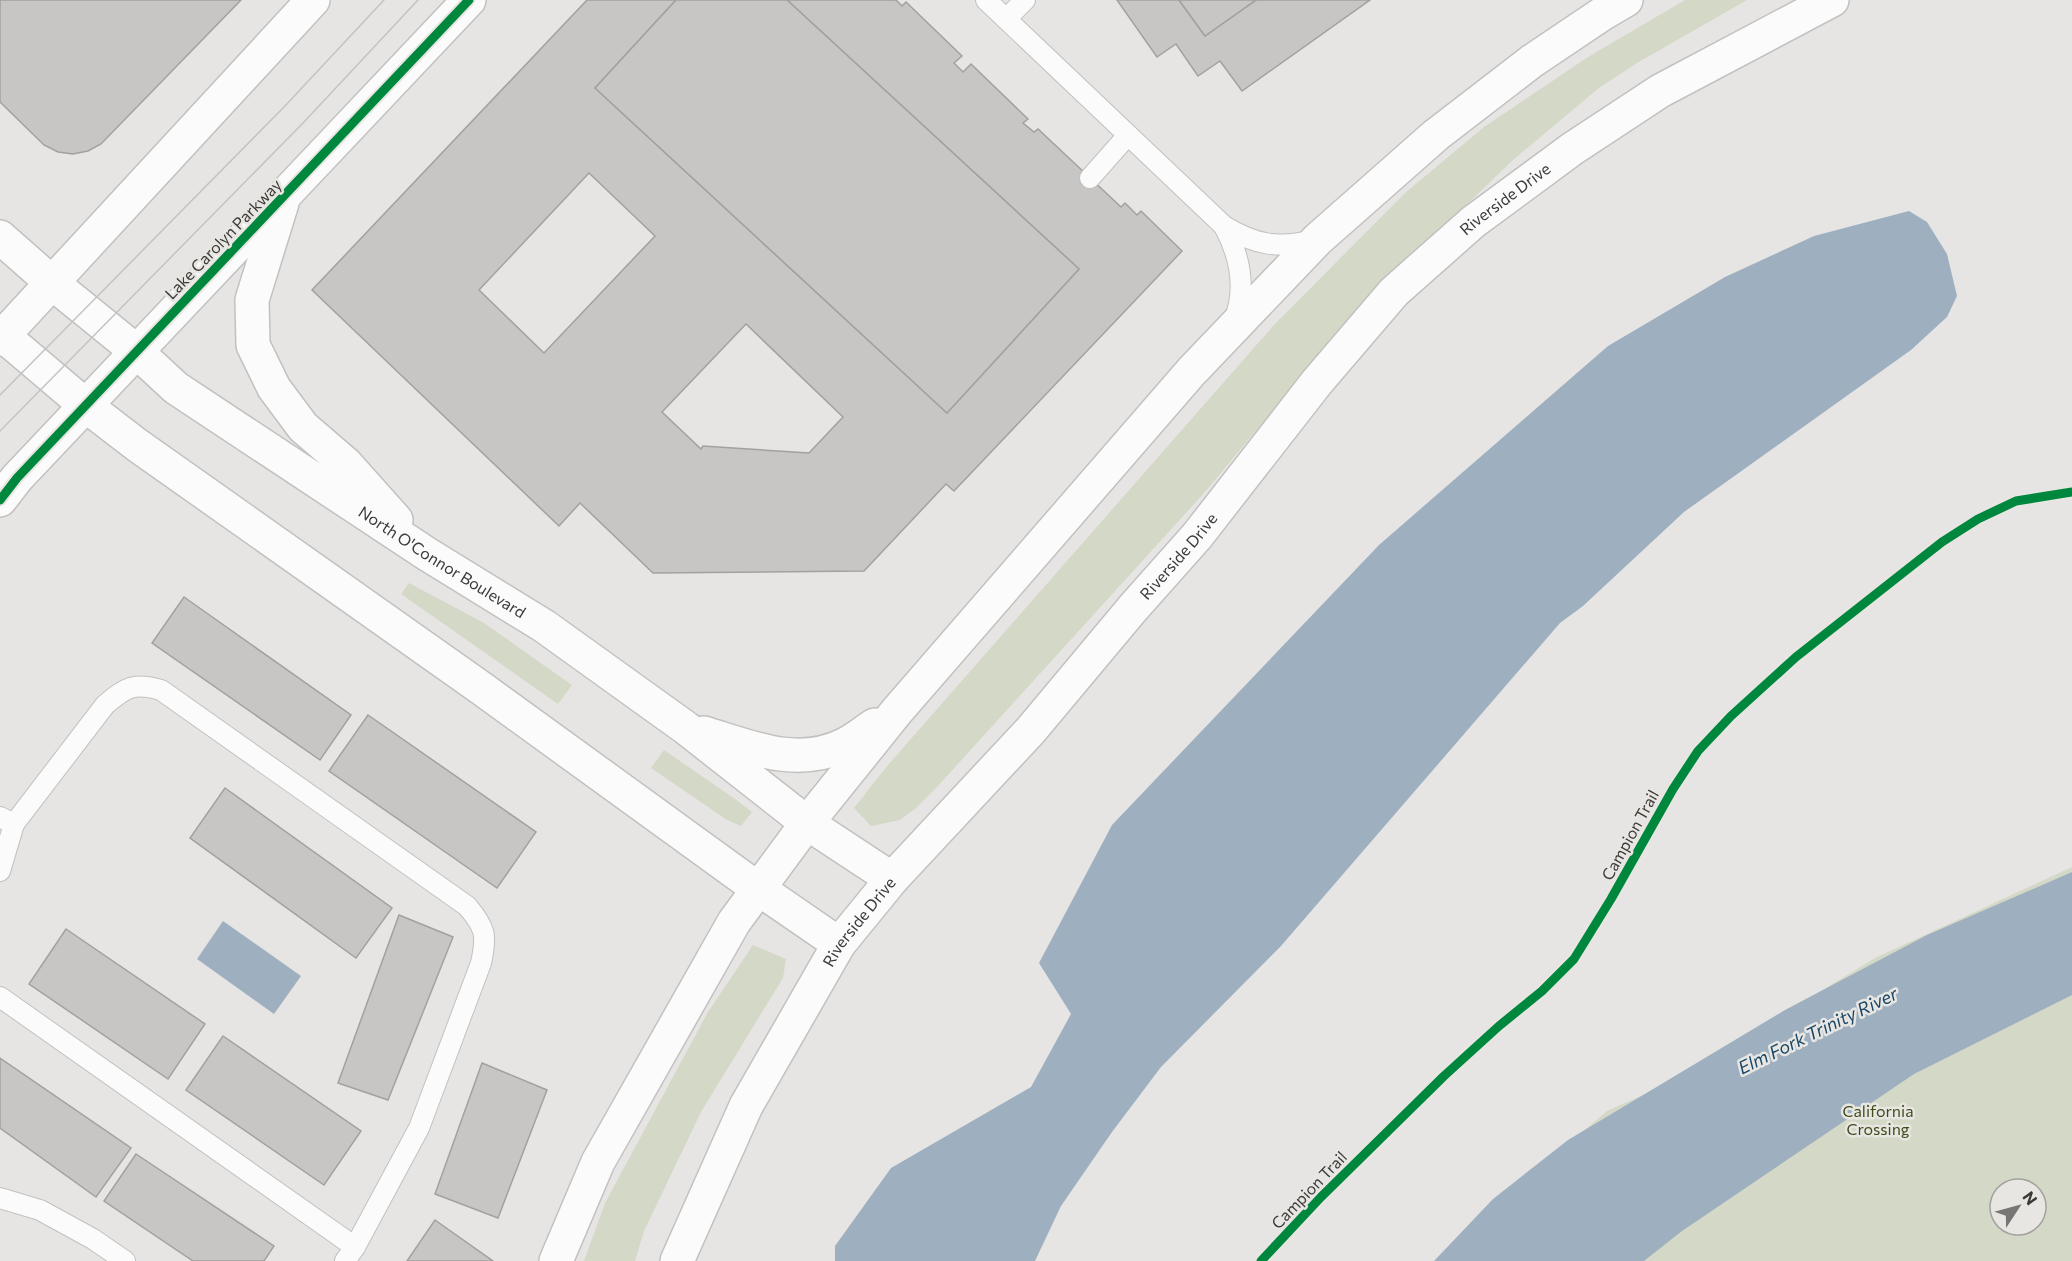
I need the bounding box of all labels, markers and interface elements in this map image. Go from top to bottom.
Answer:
street label: Riverside Drive [1455,158,1554,239]
street label: Lake Carolyn Parkway [160,175,285,303]
street label: North O'Connor Boulevard [355,502,529,621]
street label: Riverside Drive [1135,509,1221,603]
street label: Campion Trail [1597,786,1662,883]
street label: Riverside Drive [818,873,899,970]
water label: Elm Fork Trinity River [1734,982,1902,1078]
park label: California Crossing [1842,1101,1914,1138]
street label: Campion Trail [1267,1147,1350,1232]
north arrow [1988,1177,2048,1237]
text: N [2019,1187,2042,1208]

